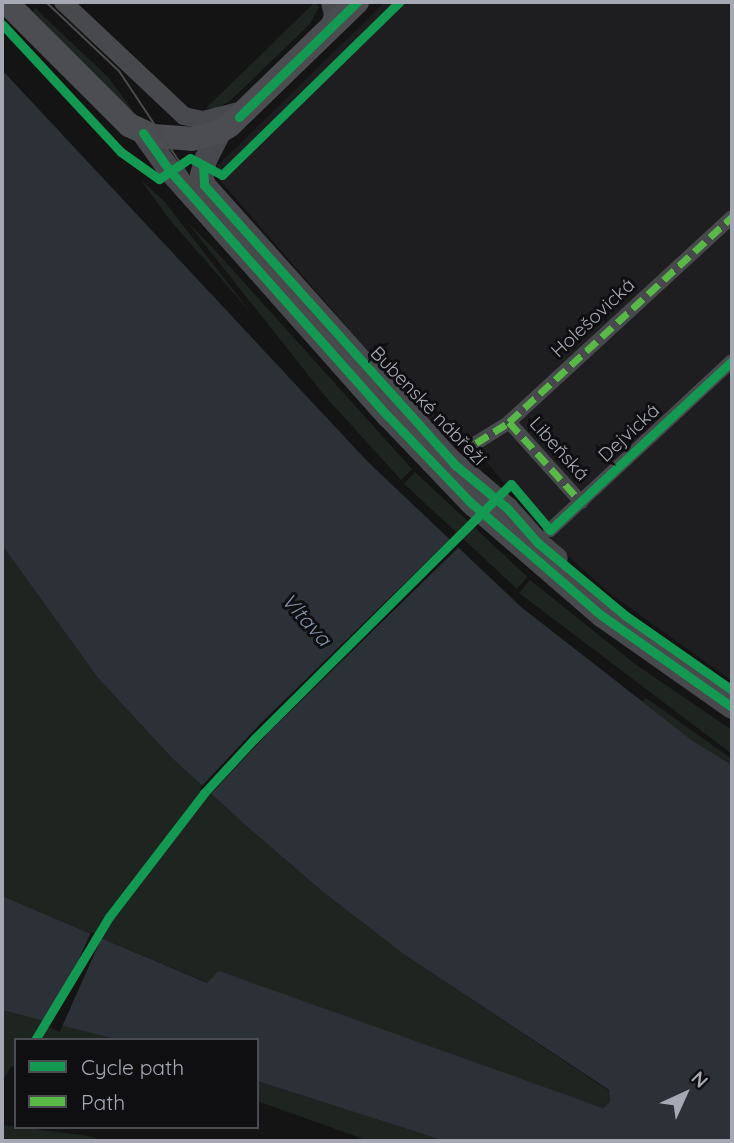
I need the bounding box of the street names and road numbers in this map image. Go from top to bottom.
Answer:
street label: Holešovická [546,274,640,362]
street label: Bubenské nábřeží [366,342,490,470]
street label: Dejvická [594,399,664,467]
street label: Libeňská [524,412,594,486]

